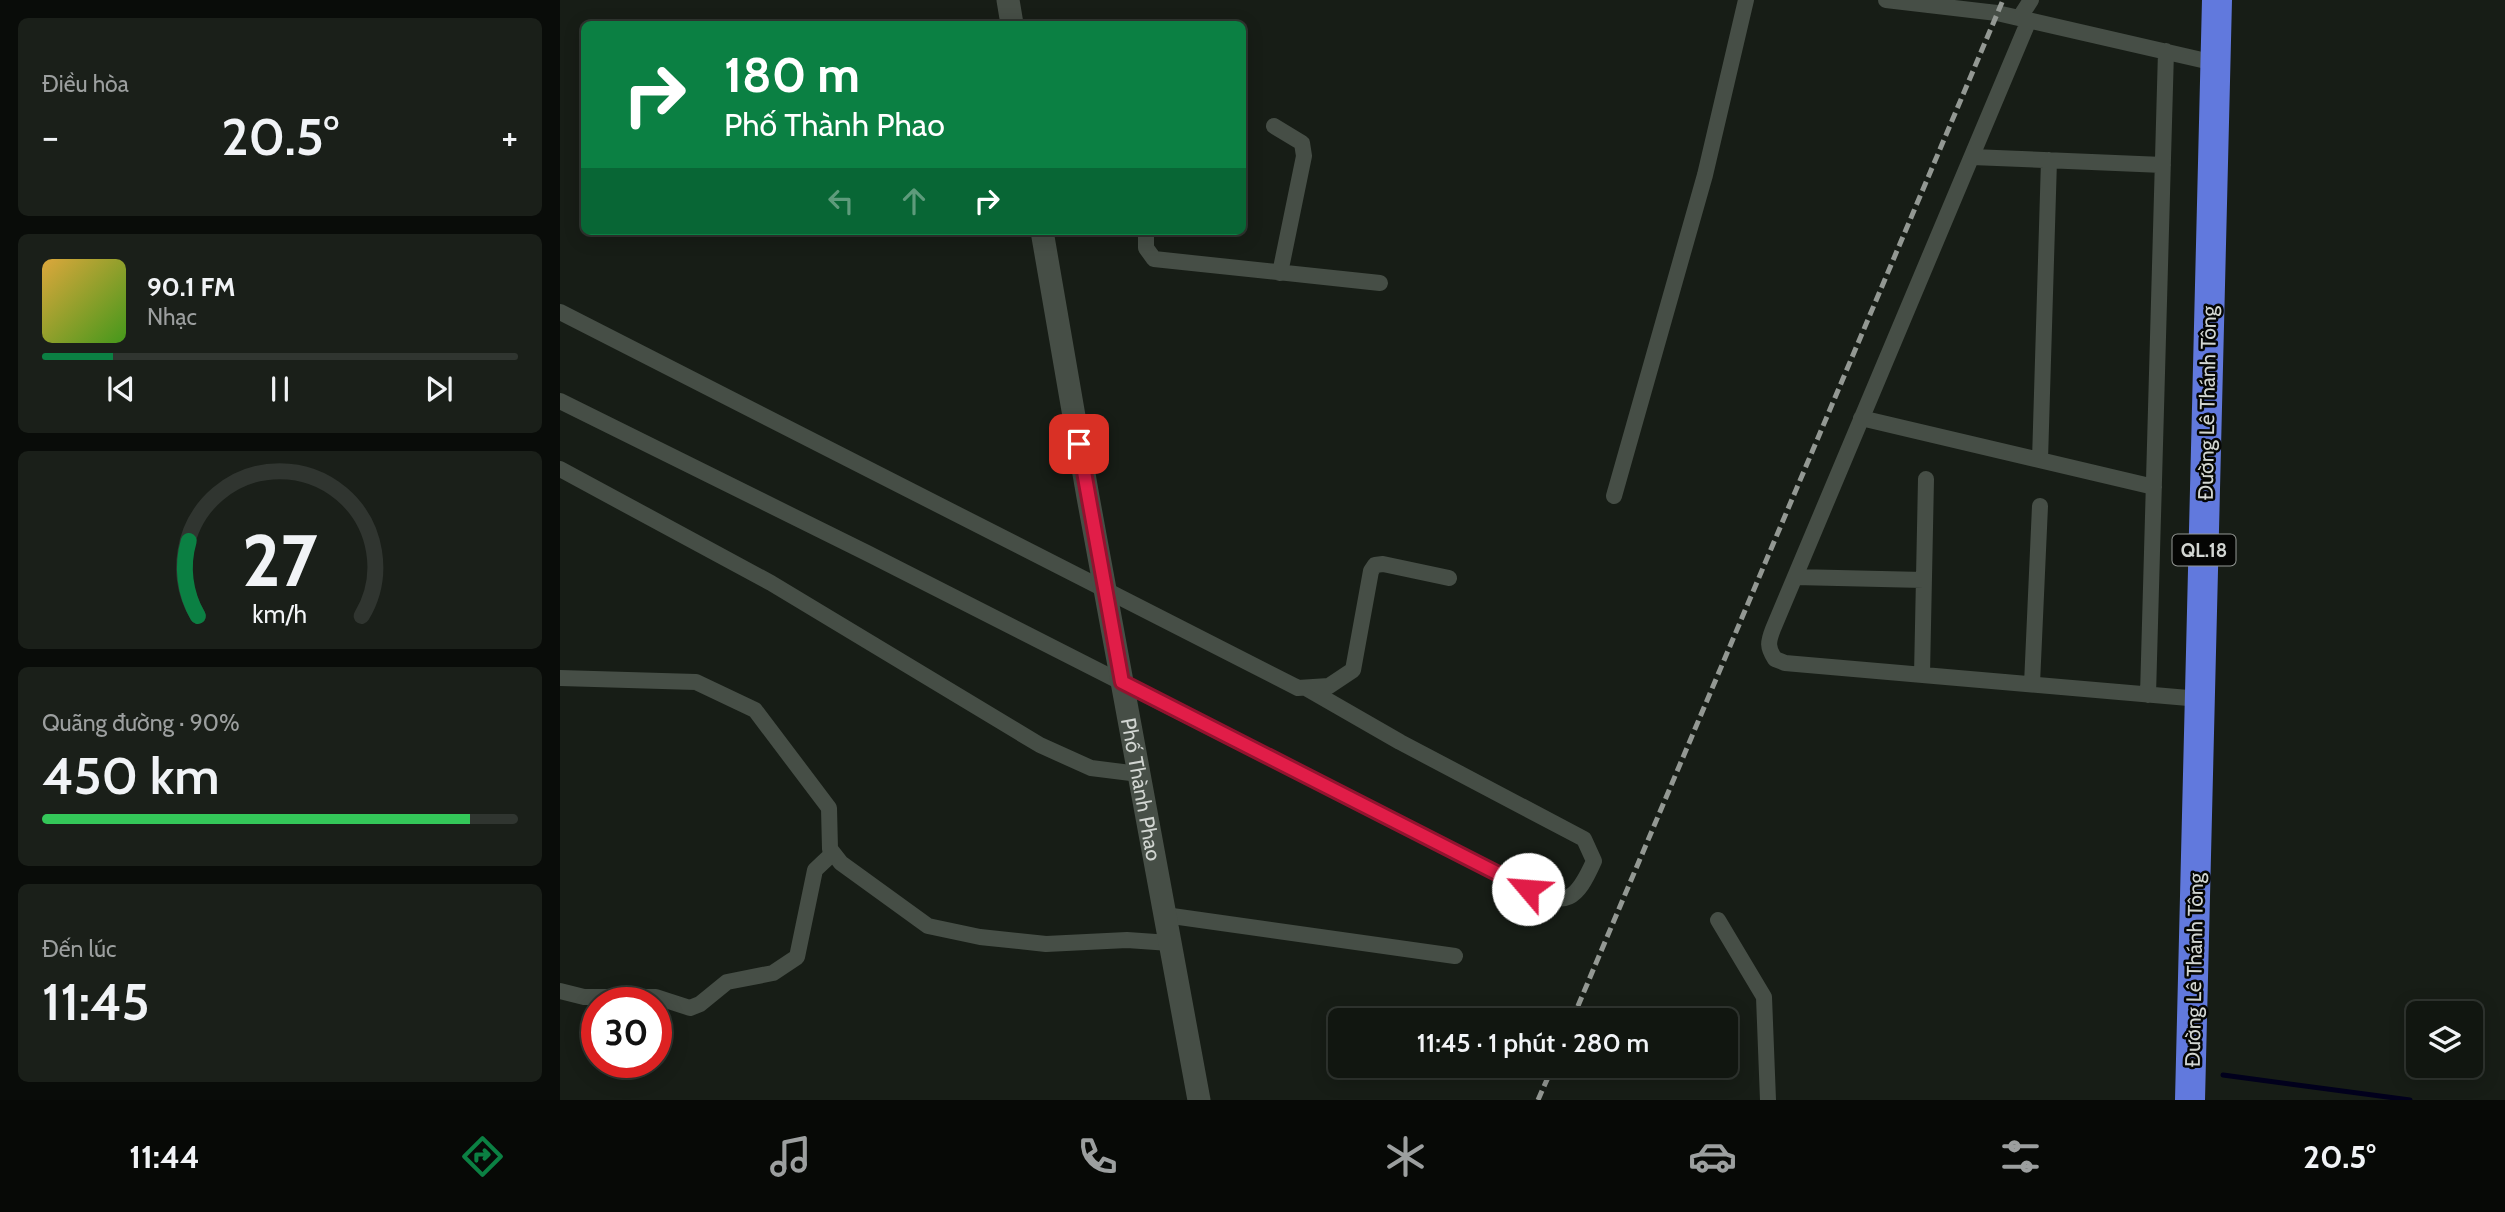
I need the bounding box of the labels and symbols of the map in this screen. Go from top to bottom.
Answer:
street label: Đường Lê Thánh Tông [2193,305,2221,500]
pin [1049,414,1109,474]
road number: QL.18 [2172,534,2236,566]
street label: Phố Thành Phao [1116,716,1167,863]
position arrow [1491,852,1565,926]
street label: Đường Lê Thánh Tông [2180,872,2208,1067]
speed limit sign: 30 [581,987,672,1078]

